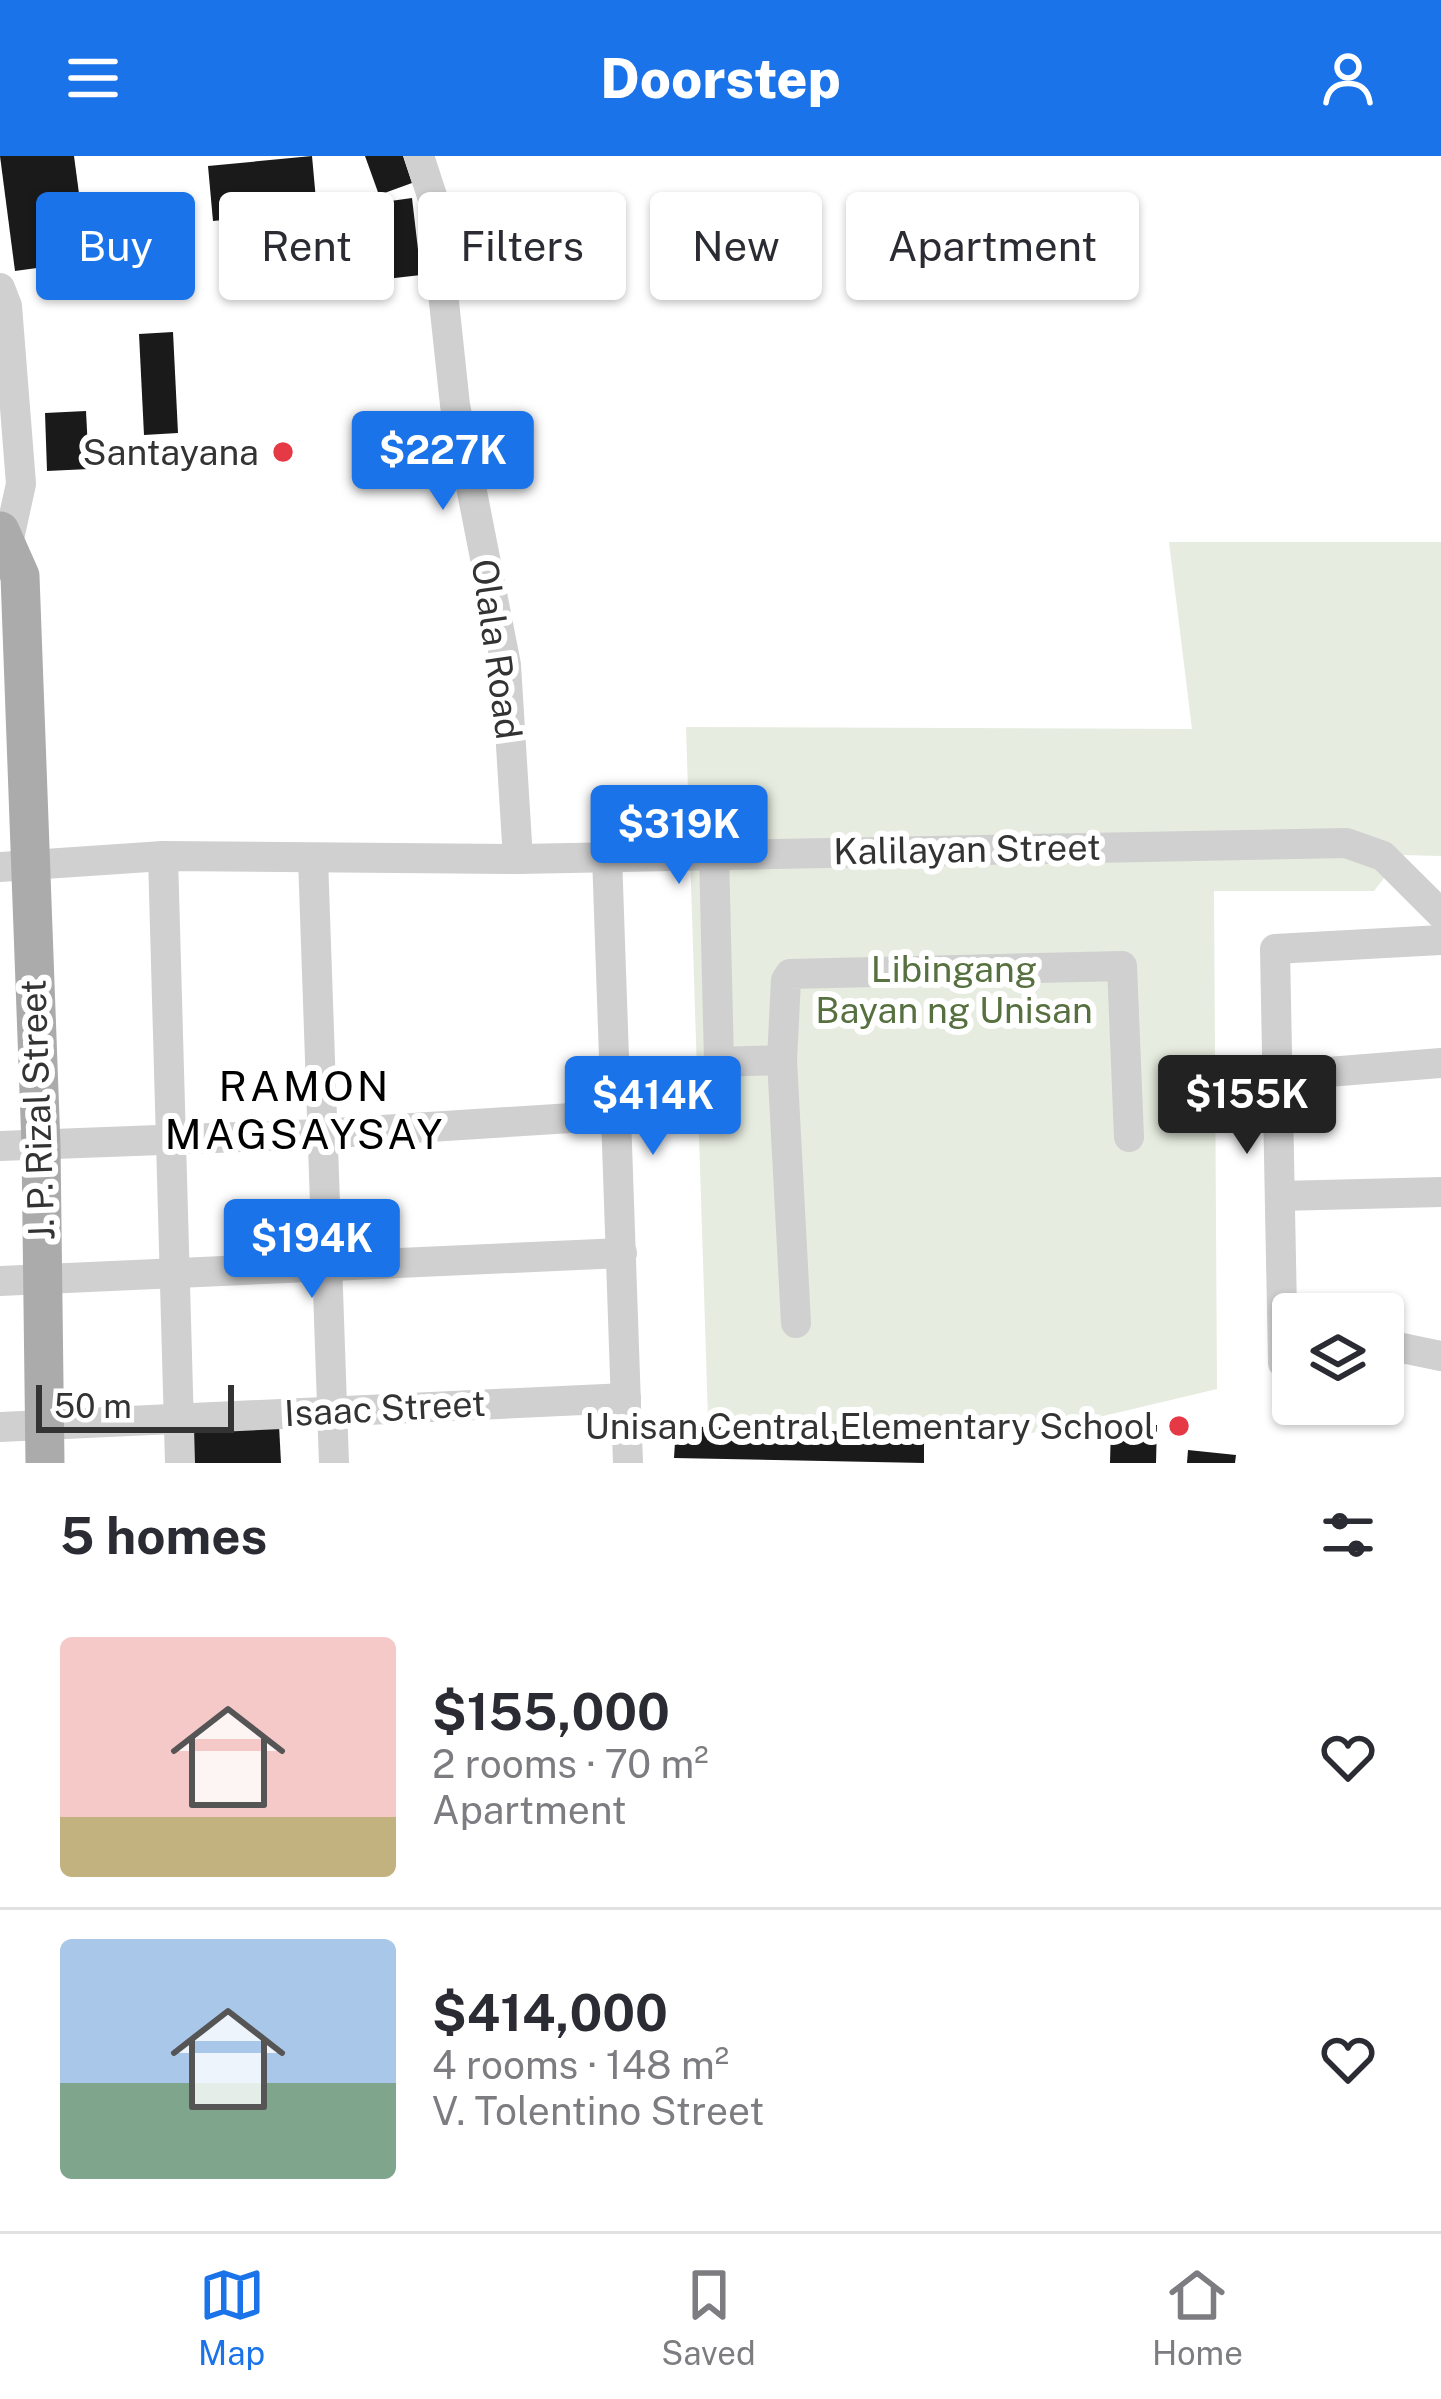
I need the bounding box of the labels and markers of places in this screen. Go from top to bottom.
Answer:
pin: $227K [359,411,527,513]
place label: Santayana [83,431,259,473]
marker: Santayana [270,439,296,465]
pin: $319K [595,785,763,887]
pin: $155K [1163,1055,1331,1157]
pin: $414K [569,1056,737,1158]
pin: $194K [228,1199,396,1301]
place label: Unisan Central Elementary School [584,1405,1155,1447]
marker: Unisan Central Elementary School [1166,1413,1192,1439]

